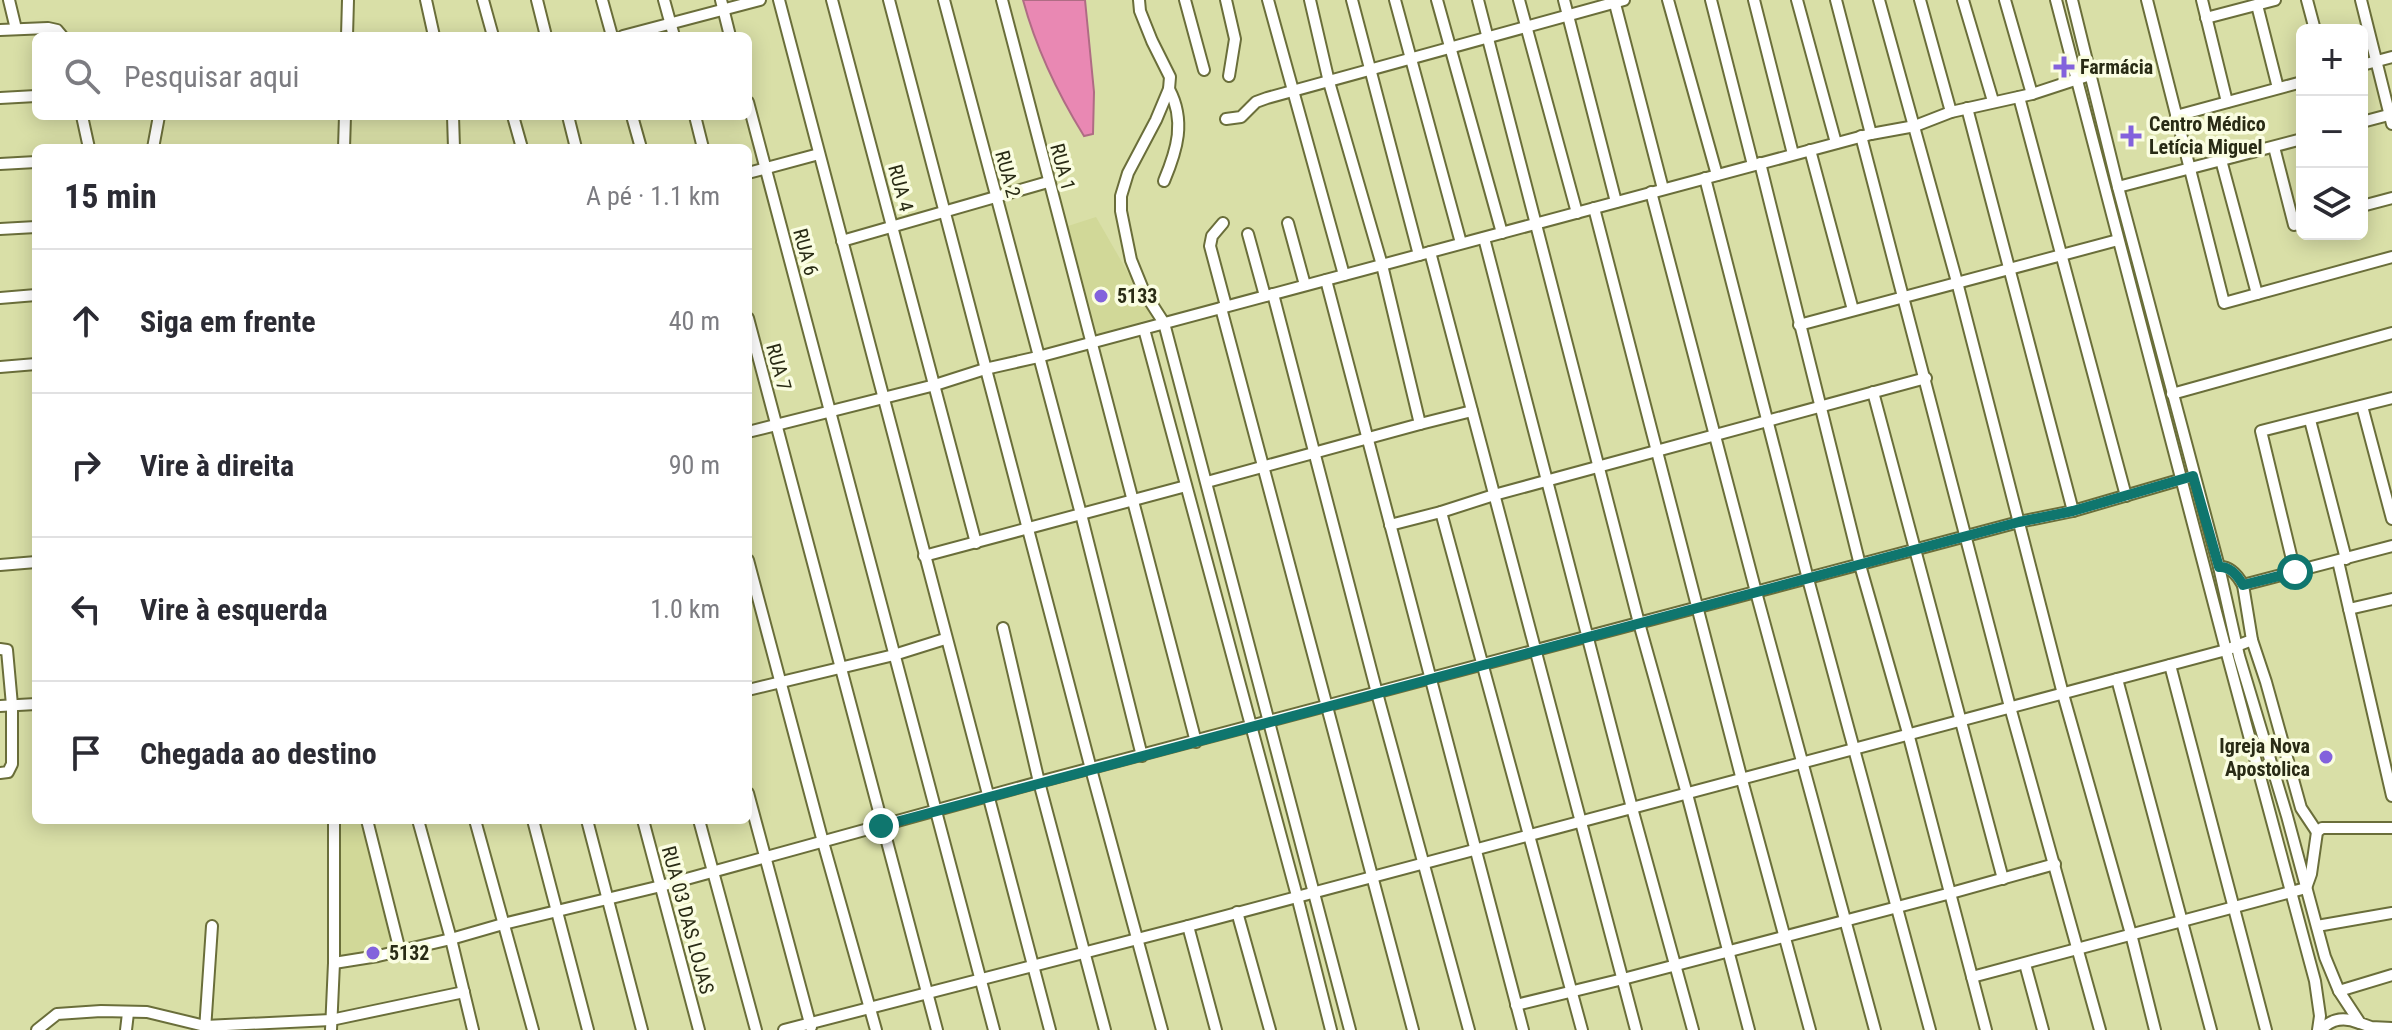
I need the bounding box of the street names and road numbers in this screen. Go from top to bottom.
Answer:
street label: RUA 1 [1045,141,1081,193]
street label: RUA 2 [990,148,1026,200]
street label: RUA 4 [883,162,919,214]
street label: RUA 6 [788,226,824,278]
street label: RUA 7 [761,341,797,393]
street label: RUA 03 DAS LOJAS [657,843,719,997]

